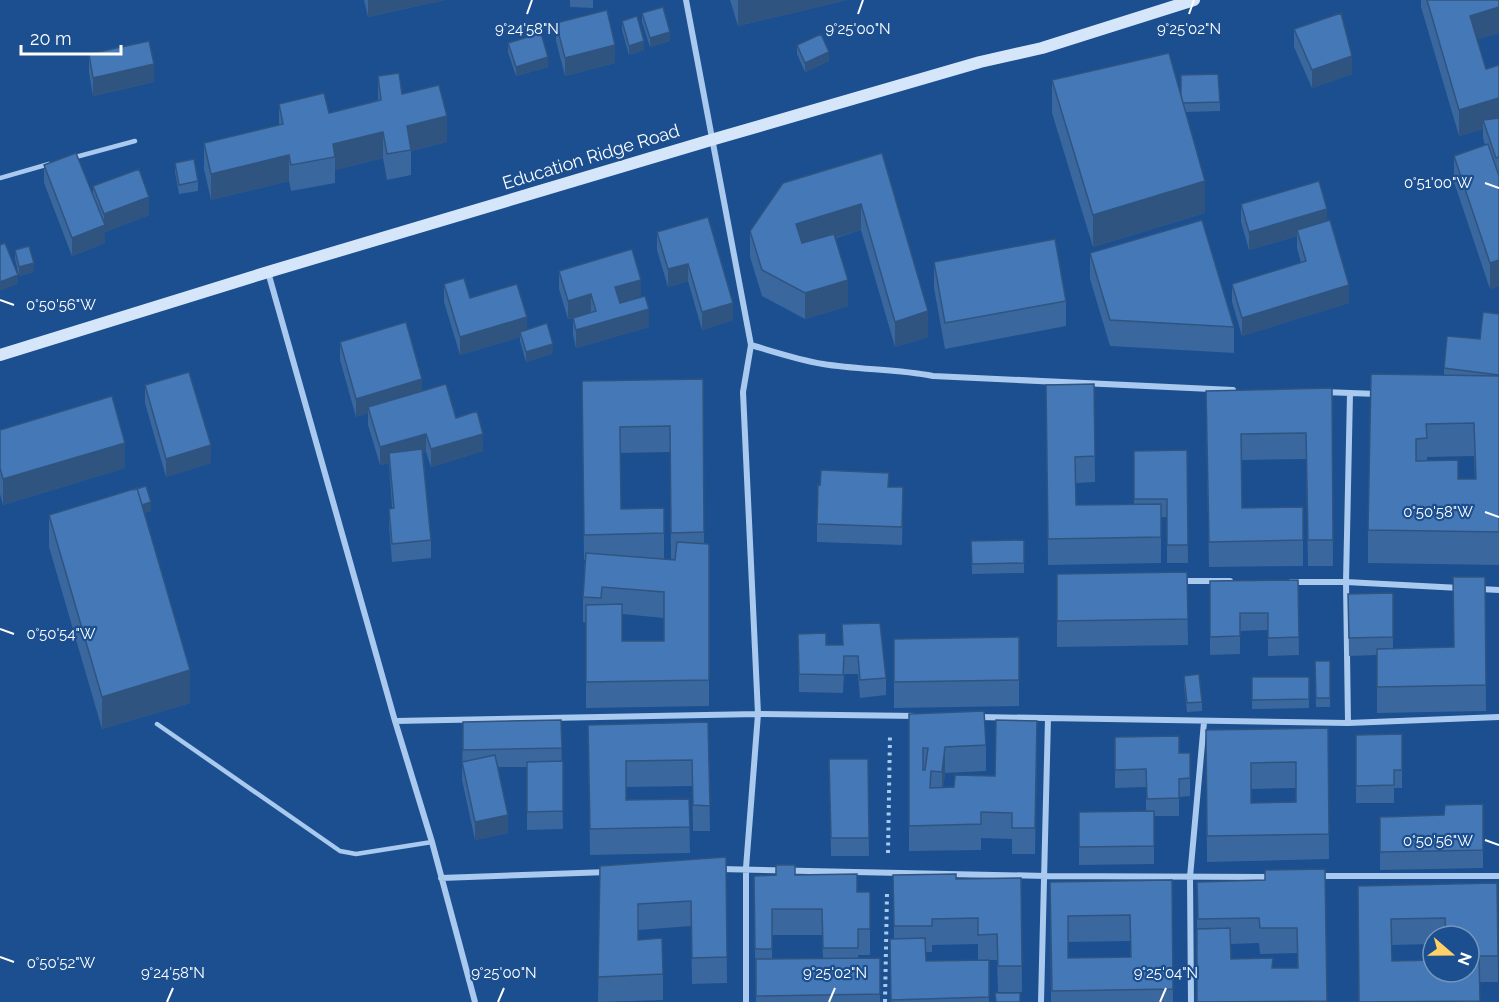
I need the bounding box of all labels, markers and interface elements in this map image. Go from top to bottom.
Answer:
scale bar [21,18,122,56]
text: 9°24'58"N [495,20,559,38]
text: 9°25'00"N [825,20,891,38]
text: 9°25'02"N [1157,20,1221,38]
text: 20 m [30,28,72,49]
street label: Education Ridge Road [500,120,682,193]
text: 0°51'00"W [1404,174,1472,192]
text: 0°50'56"W [26,296,96,314]
text: 0°50'58"W [1403,503,1473,521]
text: 0°50'54"W [27,625,96,643]
text: 0°50'56"W [1403,832,1473,850]
north arrow [1421,924,1481,984]
text: N [1454,950,1476,968]
text: 0°50'52"W [27,954,96,972]
text: 9°24'58"N [141,964,205,982]
text: 9°25'00"N [471,964,537,982]
text: 9°25'02"N [803,964,867,982]
text: 9°25'04"N [1134,964,1198,982]

